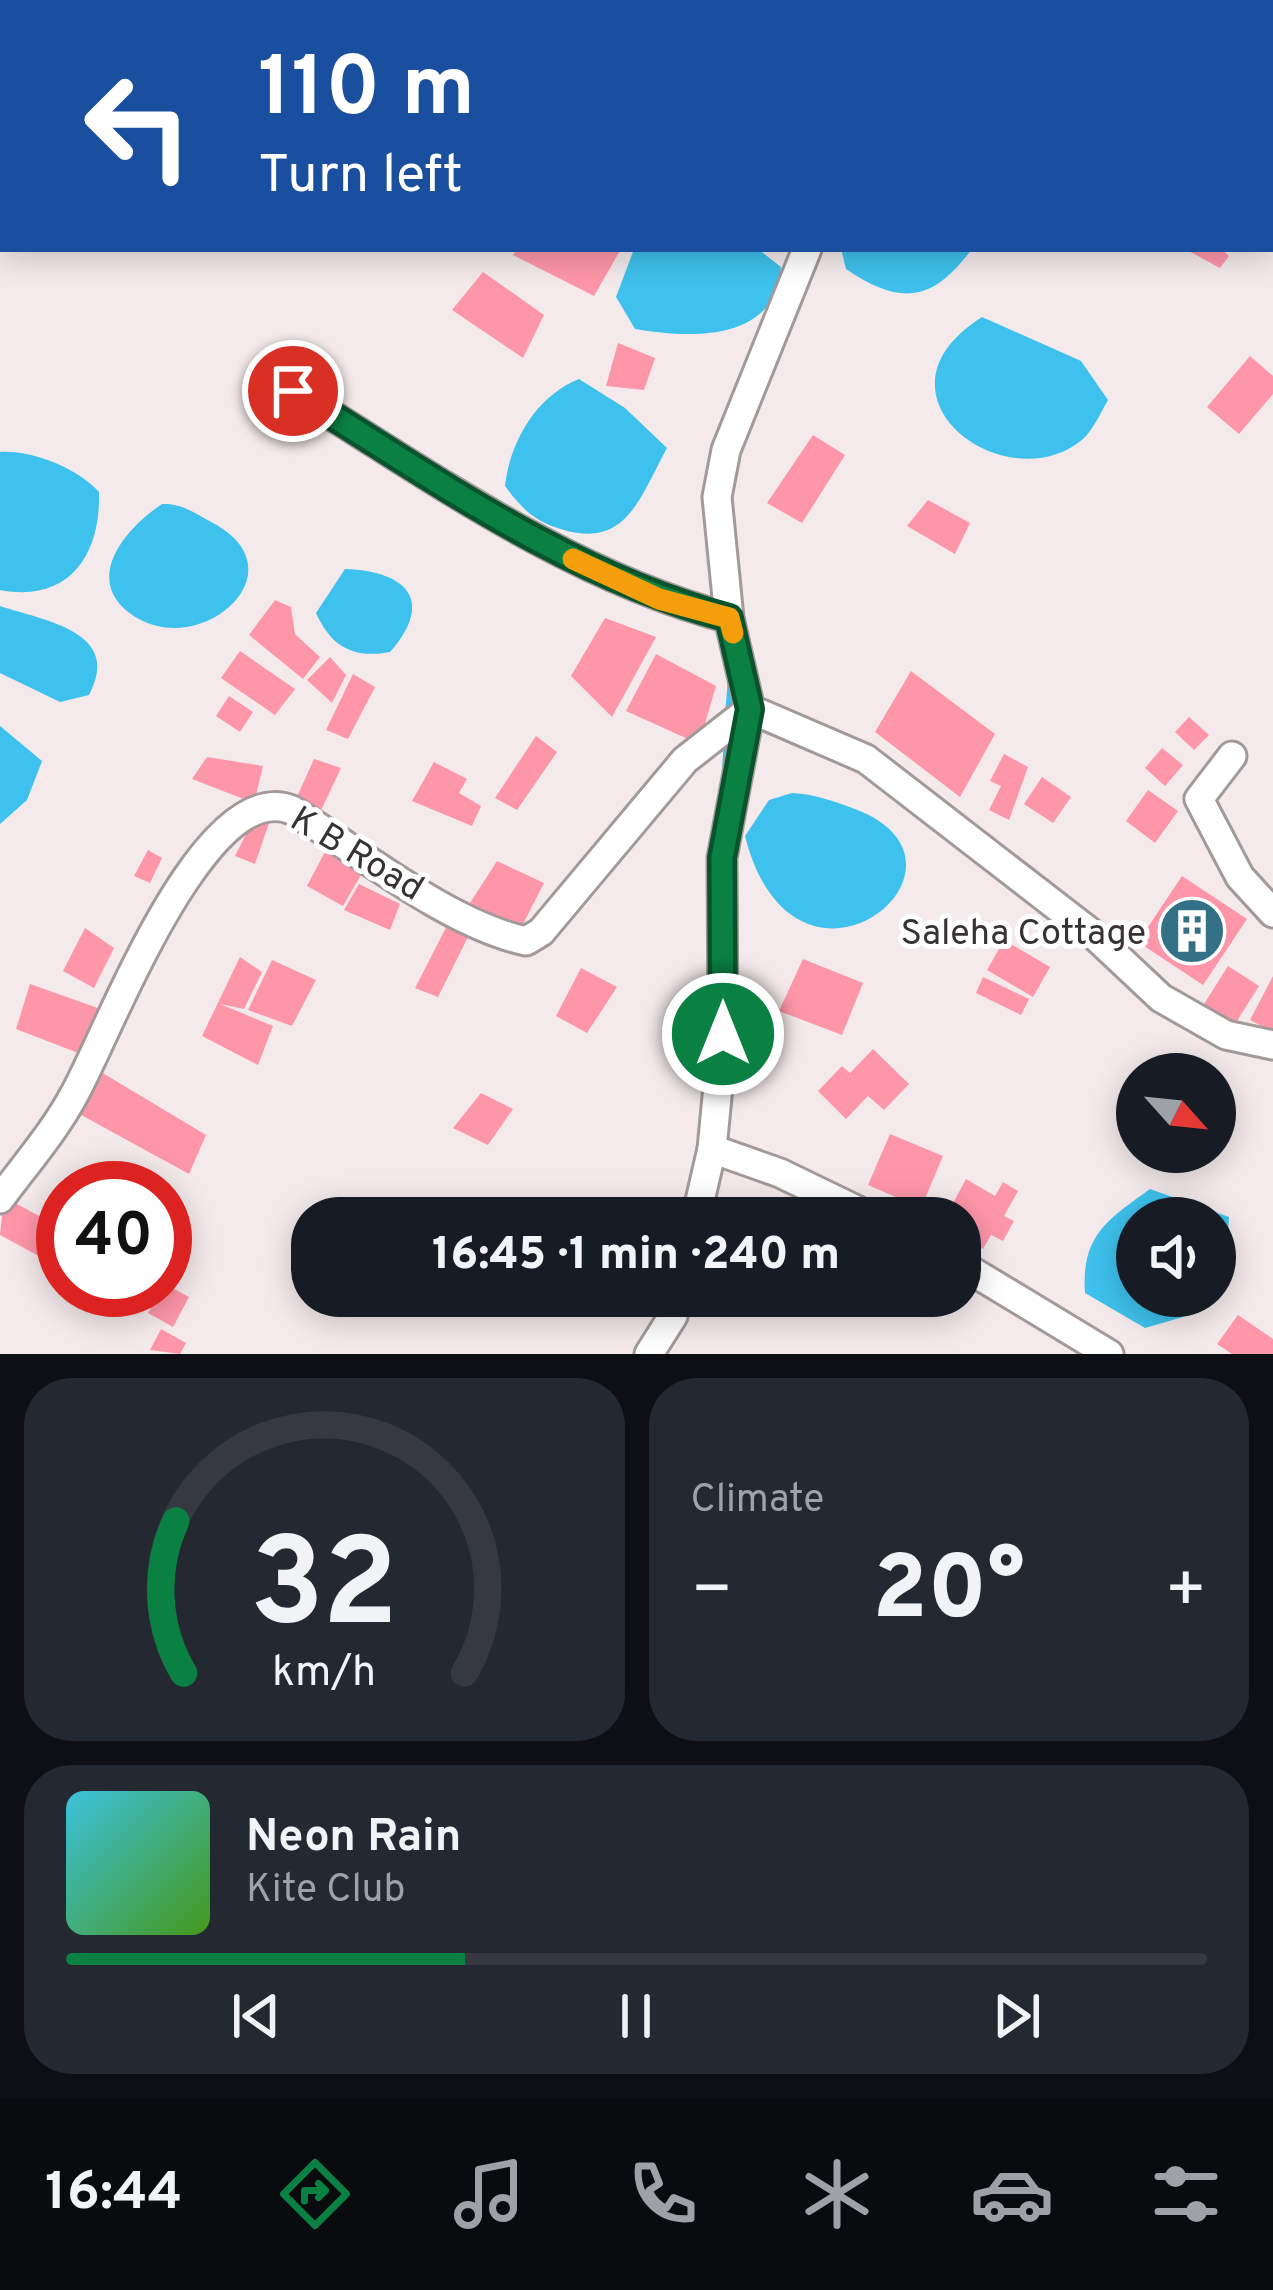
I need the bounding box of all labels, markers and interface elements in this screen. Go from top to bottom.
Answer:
text: 110 m [258,39,475,145]
icon: left [60,48,216,204]
text: Turn left [258,143,463,212]
pin [242,340,344,442]
icon: arrive [260,358,326,424]
street label: K B Road [281,798,431,913]
building icon: Saleha Cottage [1157,896,1227,966]
place label: Saleha Cottage [900,912,1146,958]
position arrow [660,971,786,1097]
north arrow [1116,1053,1236,1173]
map controls [1116,1053,1236,1317]
speed limit sign: 40 [36,1161,192,1317]
button: sound [1116,1197,1236,1317]
text: 16:45 · 1 min · 240 m [432,1228,840,1285]
text: Climate [691,1477,824,1526]
text: 32 [250,1512,399,1670]
text: 20° [873,1537,1025,1650]
text: − [691,1552,733,1635]
text: + [1164,1552,1207,1635]
text: km/h [272,1646,376,1700]
text: Neon Rain [246,1810,462,1867]
text: Kite Club [246,1867,405,1916]
icon: previous [223,1983,289,2049]
icon: pause [603,1983,669,2049]
icon: next [984,1983,1050,2049]
icon: directions [273,2152,357,2236]
icon: music [447,2152,531,2236]
icon: phone [621,2152,705,2236]
icon: climate [795,2152,879,2236]
icon: car [970,2152,1054,2236]
icon: filters [1144,2152,1228,2236]
text: 16:44 [45,2160,182,2229]

